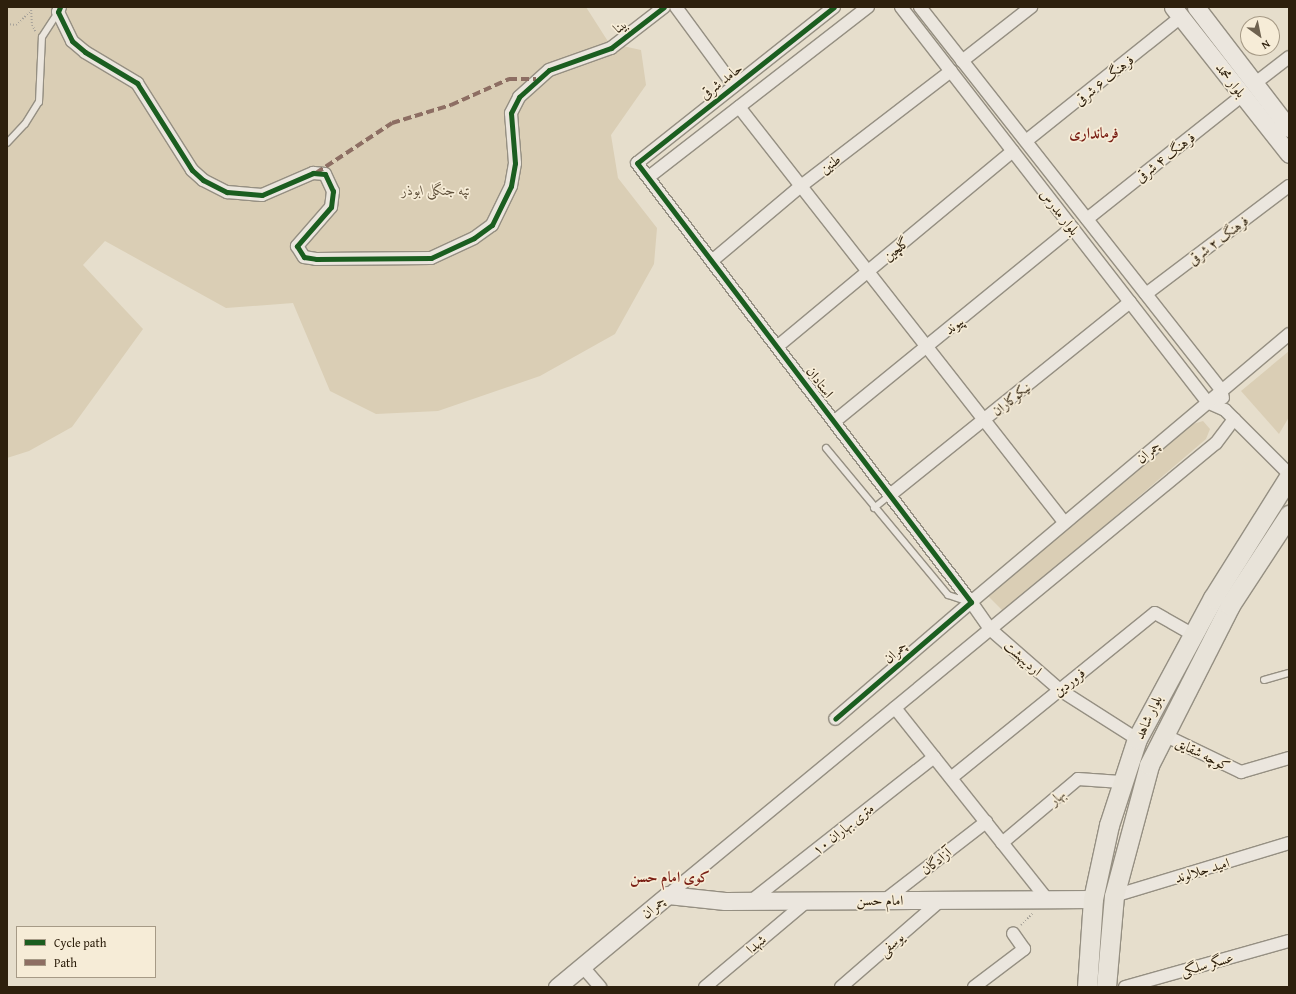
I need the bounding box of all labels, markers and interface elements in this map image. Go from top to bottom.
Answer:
street label: بینا [610,15,630,37]
north arrow [1240,16,1280,56]
text: N [1259,37,1273,54]
street label: فرهنگ ۶ شرقی [1071,51,1137,109]
street label: حامد شرقی [696,59,746,103]
street label: بلوار محمد [1212,59,1250,101]
district label: فرمانداری [1069,124,1119,142]
street label: فرهنگ ۴ شرقی [1132,128,1198,186]
street label: طنین [816,151,844,177]
park label: تپه جنگلی ابوذر [401,182,471,198]
street label: بلوار مدرس [1037,186,1083,238]
street label: فرهنگ ۲ شرقی [1184,212,1252,268]
street label: گلچین [879,233,913,265]
street label: پیوند [941,312,967,338]
street label: استادان [803,363,837,401]
street label: نیکوکاران [988,378,1034,420]
street label: چمران [1133,437,1163,467]
street label: چمران [880,637,910,667]
street label: اردیبهشت [1001,637,1045,679]
street label: فروردین [1050,664,1088,700]
street label: بلوار شاهد [1131,692,1165,742]
street label: کوچه شقایق [1173,734,1233,774]
street label: بهار [1045,785,1069,809]
street label: ۱۰ متری بهاران [809,800,877,858]
street label: آزادگان [917,844,955,878]
street label: امید جلالوند [1173,854,1231,886]
district label: کوی امام حسن [630,868,710,886]
street label: چمران [638,892,668,922]
street label: امام حسن [857,892,903,908]
legend [16,926,156,978]
street label: یوسفی [875,928,907,960]
street label: شهدا [743,931,769,957]
text: Cycle path [54,934,106,951]
street label: عسگر سلگی [1179,949,1235,979]
text: Path [54,954,77,971]

